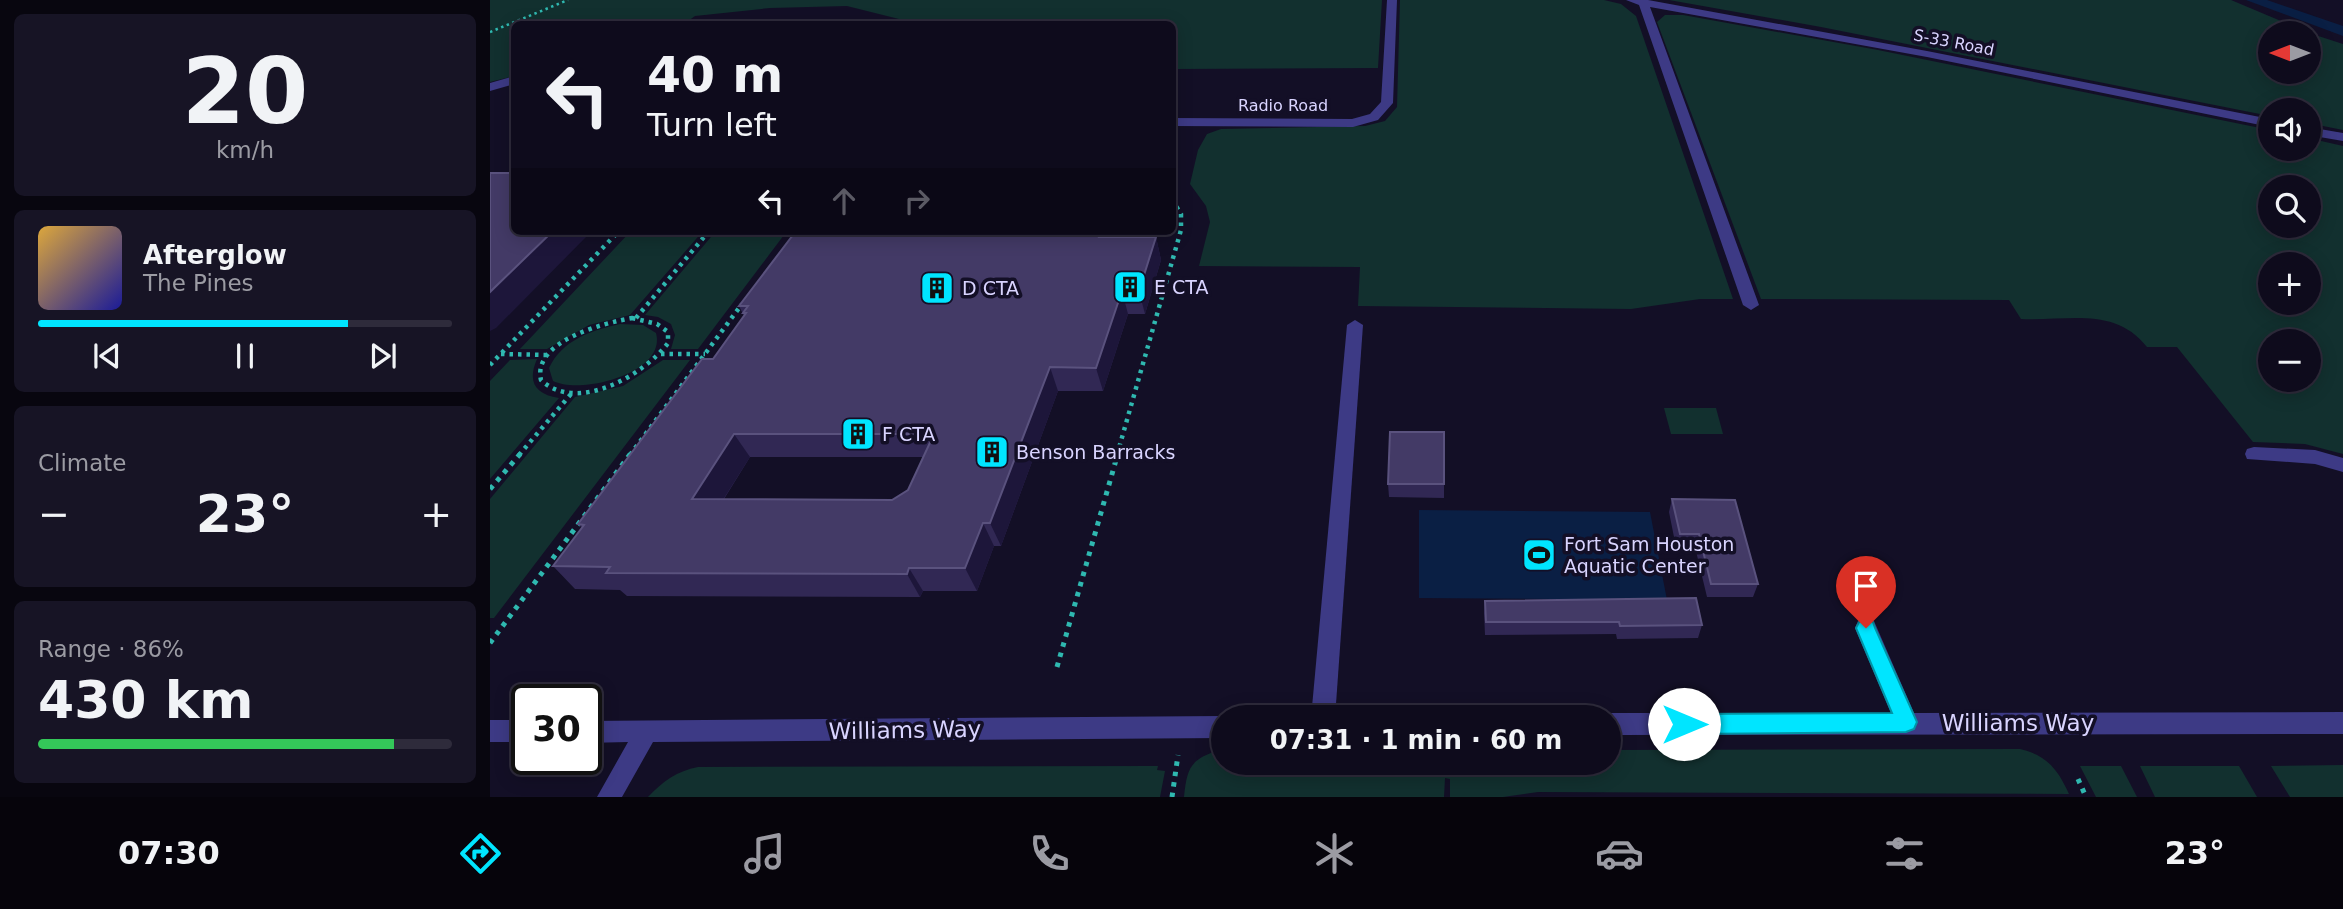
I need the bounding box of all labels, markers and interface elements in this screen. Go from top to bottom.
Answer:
north arrow [2258,21,2320,84]
map controls [2258,21,2321,392]
street label: S-33 Road [1912,25,1996,60]
text: 20 [182,39,308,144]
text: 40 m [647,47,783,104]
icon: left [532,49,623,140]
street label: Radio Road [1238,96,1328,115]
button: sound [2258,98,2321,161]
text: Turn left [647,106,777,144]
text: km/h [216,137,274,163]
button: search [2258,175,2321,238]
icon: left [752,182,790,220]
icon: ahead [825,182,863,220]
icon: right [898,182,936,220]
text: Afterglow [143,240,287,270]
button: + [2258,252,2321,315]
building icon: E CTA [1111,268,1149,306]
building icon: D CTA [918,269,956,307]
text: The Pines [143,270,254,296]
place label: E CTA [1154,276,1208,298]
place label: D CTA [962,277,1019,299]
button: − [2258,329,2321,392]
icon: previous [88,337,126,375]
icon: pause [226,337,264,375]
icon: next [364,337,402,375]
building icon: F CTA [839,415,877,453]
place label: F CTA [882,423,935,445]
building icon: Benson Barracks [973,433,1011,471]
place label: Benson Barracks [1016,441,1175,463]
text: Climate [38,450,127,476]
text: 23° [196,484,294,544]
text: − [38,492,70,536]
text: + [420,492,452,536]
place label: Fort Sam Houston Aquatic Center [1564,533,1734,577]
sports icon: Fort Sam Houston Aquatic Center [1520,536,1558,574]
pin [1836,556,1896,628]
icon: arrive [1847,567,1885,605]
text: Range · 86% [38,636,184,662]
text: 430 km [38,670,253,730]
speed limit sign: 30 [511,684,602,775]
position arrow [1647,687,1721,761]
street label: Williams Way [1942,710,2094,736]
street label: Williams Way [828,716,982,744]
text: 07:31 · 1 min · 60 m [1270,725,1562,755]
icon: directions [456,829,505,878]
icon: music [740,829,789,878]
icon: phone [1025,829,1074,878]
icon: climate [1310,829,1359,878]
icon: car [1595,829,1644,878]
icon: filters [1880,829,1929,878]
text: 07:30 [118,834,220,872]
text: 23° [2164,834,2225,872]

